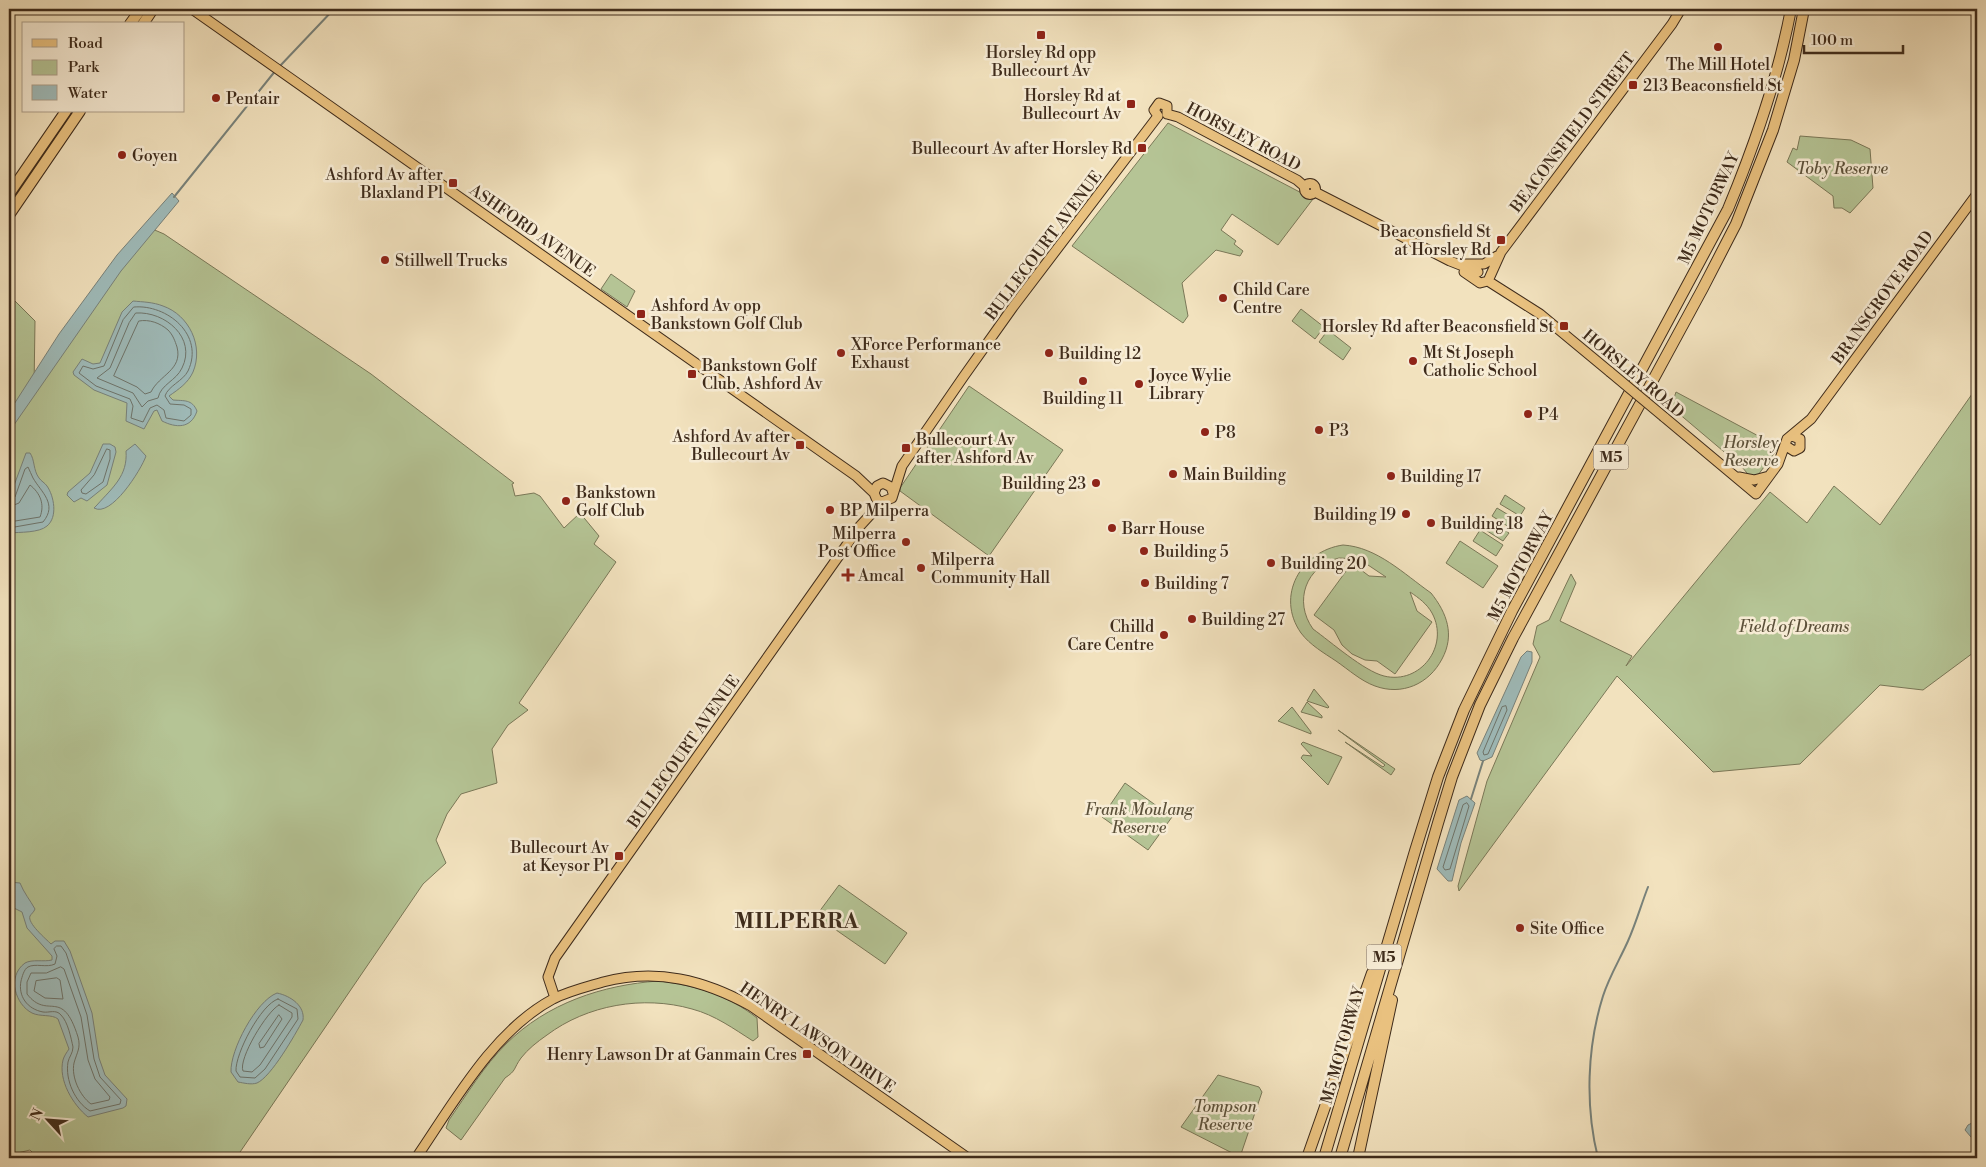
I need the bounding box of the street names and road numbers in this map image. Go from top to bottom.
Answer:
street label: BEACONSFIELD STREET [1505,49,1640,217]
street label: HORSLEY ROAD [1183,98,1304,176]
street label: M5 MOTORWAY [1674,148,1744,268]
street label: BULLECOURT AVENUE [980,167,1107,325]
street label: ASHFORD AVENUE [465,179,599,282]
street label: BRANSGROVE ROAD [1827,227,1938,369]
street label: HORSLEY ROAD [1578,325,1688,422]
road number: M5 [1594,444,1628,470]
street label: M5 MOTORWAY [1484,507,1559,625]
street label: BULLECOURT AVENUE [623,671,744,833]
road number: M5 [1366,944,1402,970]
street label: HENRY LAWSON DRIVE [736,978,899,1097]
street label: M5 MOTORWAY [1317,983,1370,1106]

